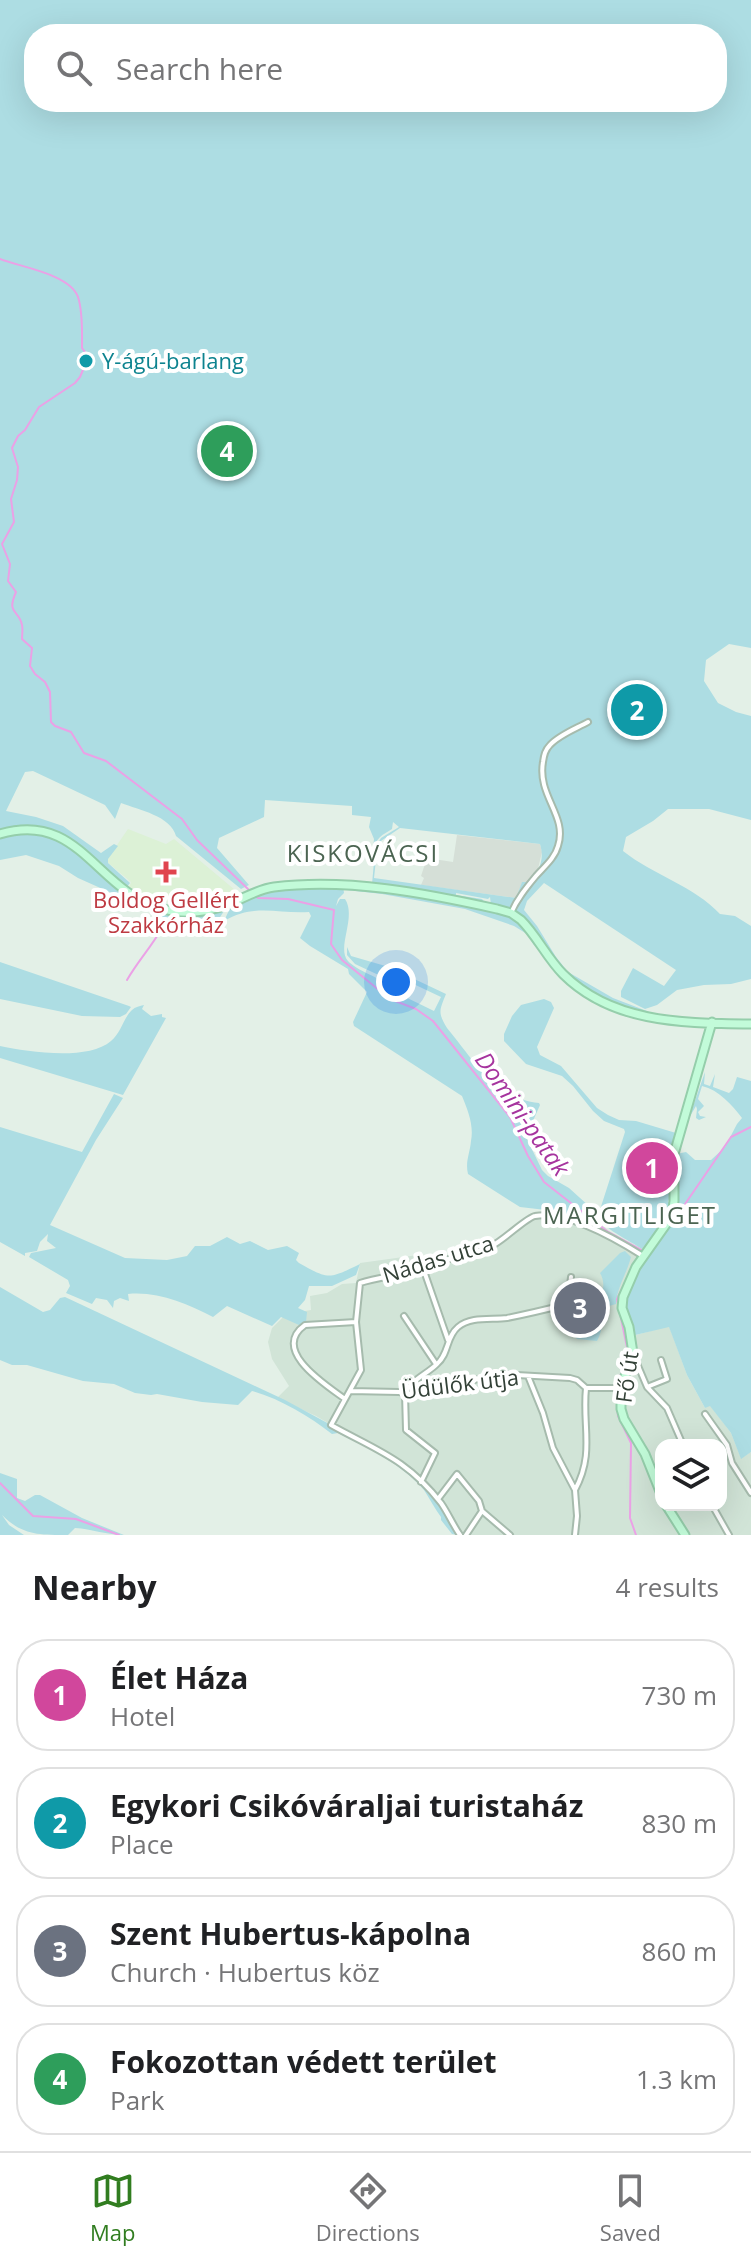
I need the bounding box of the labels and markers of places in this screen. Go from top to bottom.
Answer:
place label: Y-ágú-barlang [102,345,244,375]
marker: Y-ágú-barlang [77,352,95,370]
pin: 4 [201,421,253,481]
pin: 2 [611,680,663,740]
marker: Boldog Gellért Szakkórház [155,861,177,883]
place label: Boldog Gellért Szakkórház [93,884,239,939]
pin: 1 [626,1138,678,1198]
pin: 3 [554,1278,606,1338]

